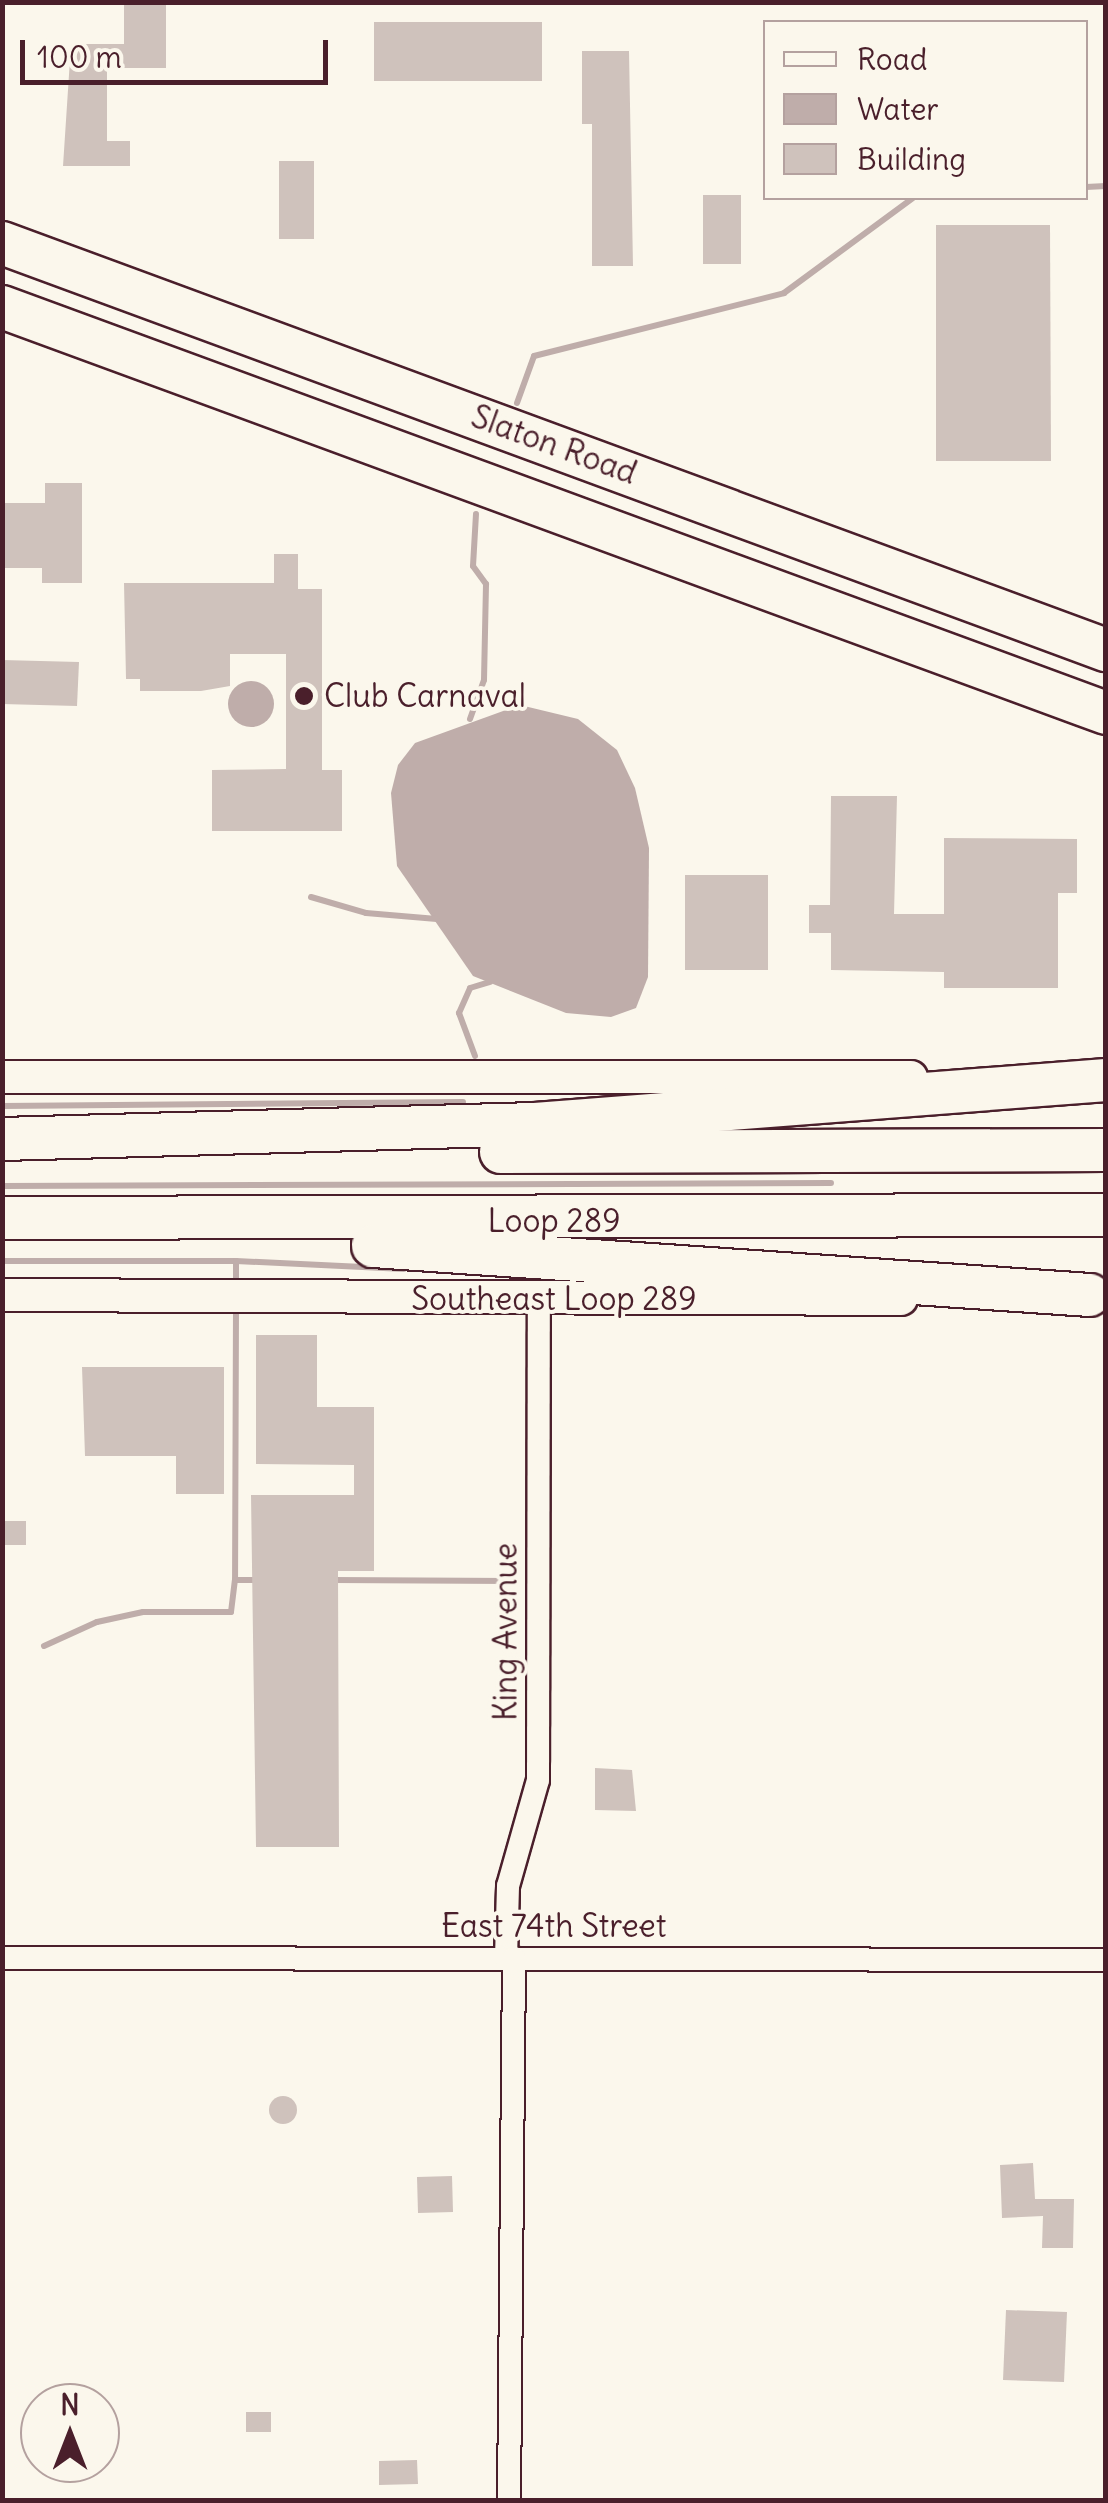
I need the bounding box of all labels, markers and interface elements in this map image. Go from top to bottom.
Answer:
scale bar [25,20,332,82]
legend [763,20,1088,200]
text: 100 m [37,38,122,76]
text: Road [857,40,927,78]
text: Water [857,90,939,128]
text: Building [857,140,966,178]
street label: Slaton Road [466,397,642,493]
place label: Club Carnaval [324,677,526,715]
marker: Club Carnaval [293,685,315,707]
street label: Loop 289 [487,1202,621,1240]
street label: Southeast Loop 289 [411,1280,697,1318]
street label: King Avenue [487,1543,525,1721]
street label: East 74th Street [441,1907,667,1945]
north arrow [20,2383,120,2483]
text: N [60,2387,80,2423]

